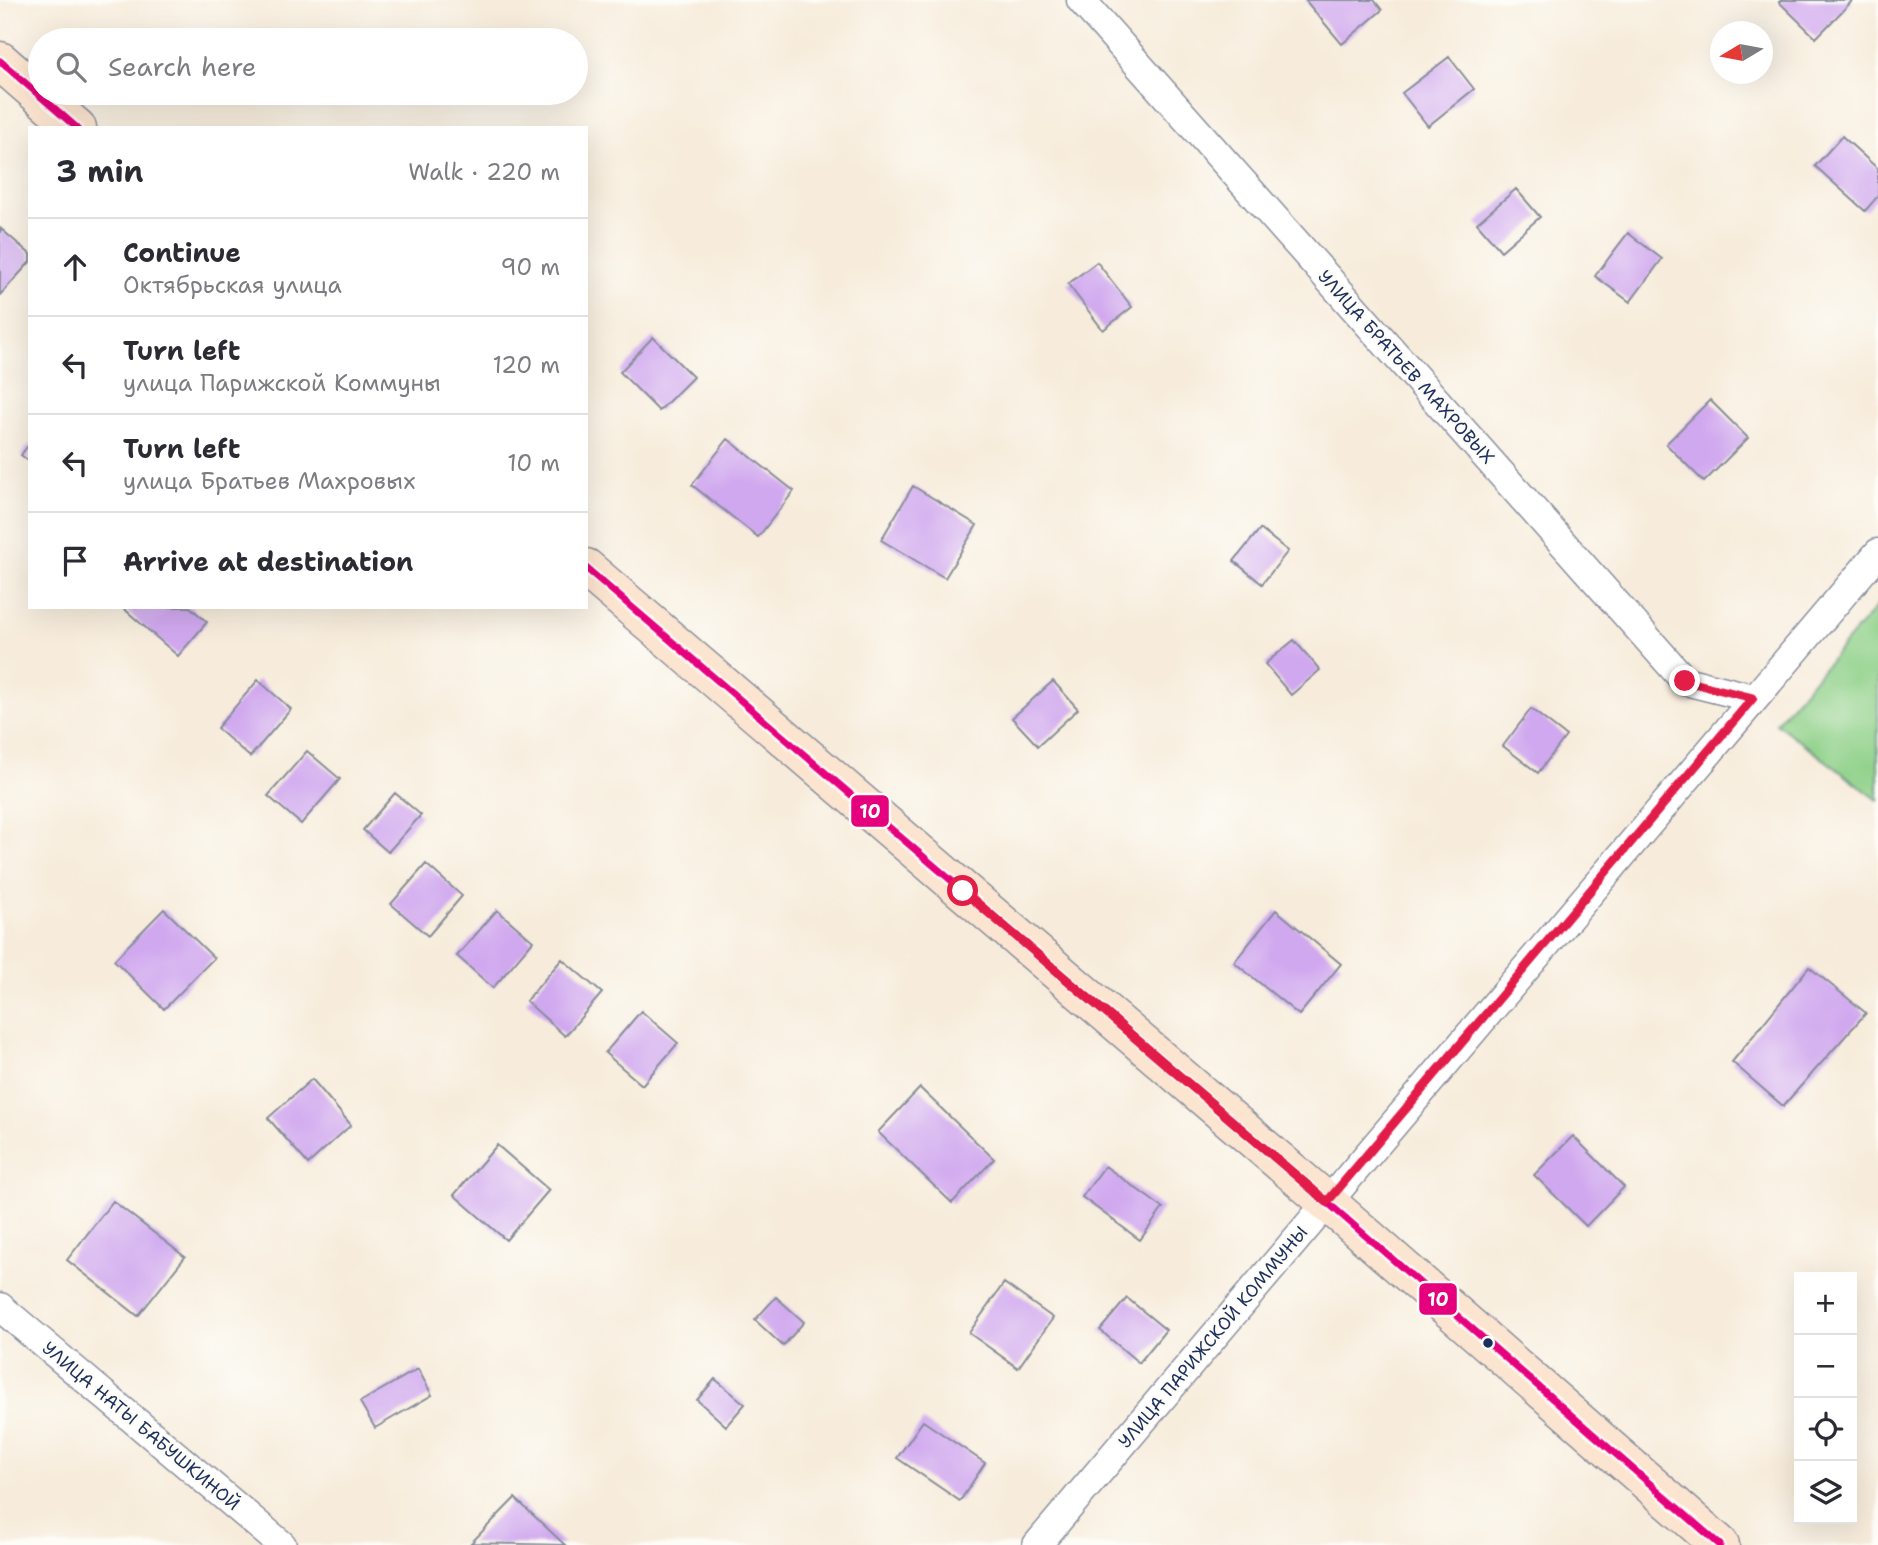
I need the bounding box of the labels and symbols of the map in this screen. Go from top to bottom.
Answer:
north arrow [1710,21,1773,84]
street label: УЛИЦА БРАТЬЕВ МАХРОВЫХ [1312,265,1500,469]
route end [1669,665,1700,696]
line badge: 10 [850,794,890,828]
text: 10 [859,799,881,824]
route start [947,875,978,906]
street label: УЛИЦА ПАРИЖСКОЙ КОММУНЫ [1113,1221,1313,1453]
line badge: 10 [1418,1282,1458,1316]
text: 10 [1427,1287,1449,1312]
street label: УЛИЦА НАТЫ БАБУШКИНОЙ [37,1336,245,1516]
unlabelled marker [1481,1336,1495,1350]

